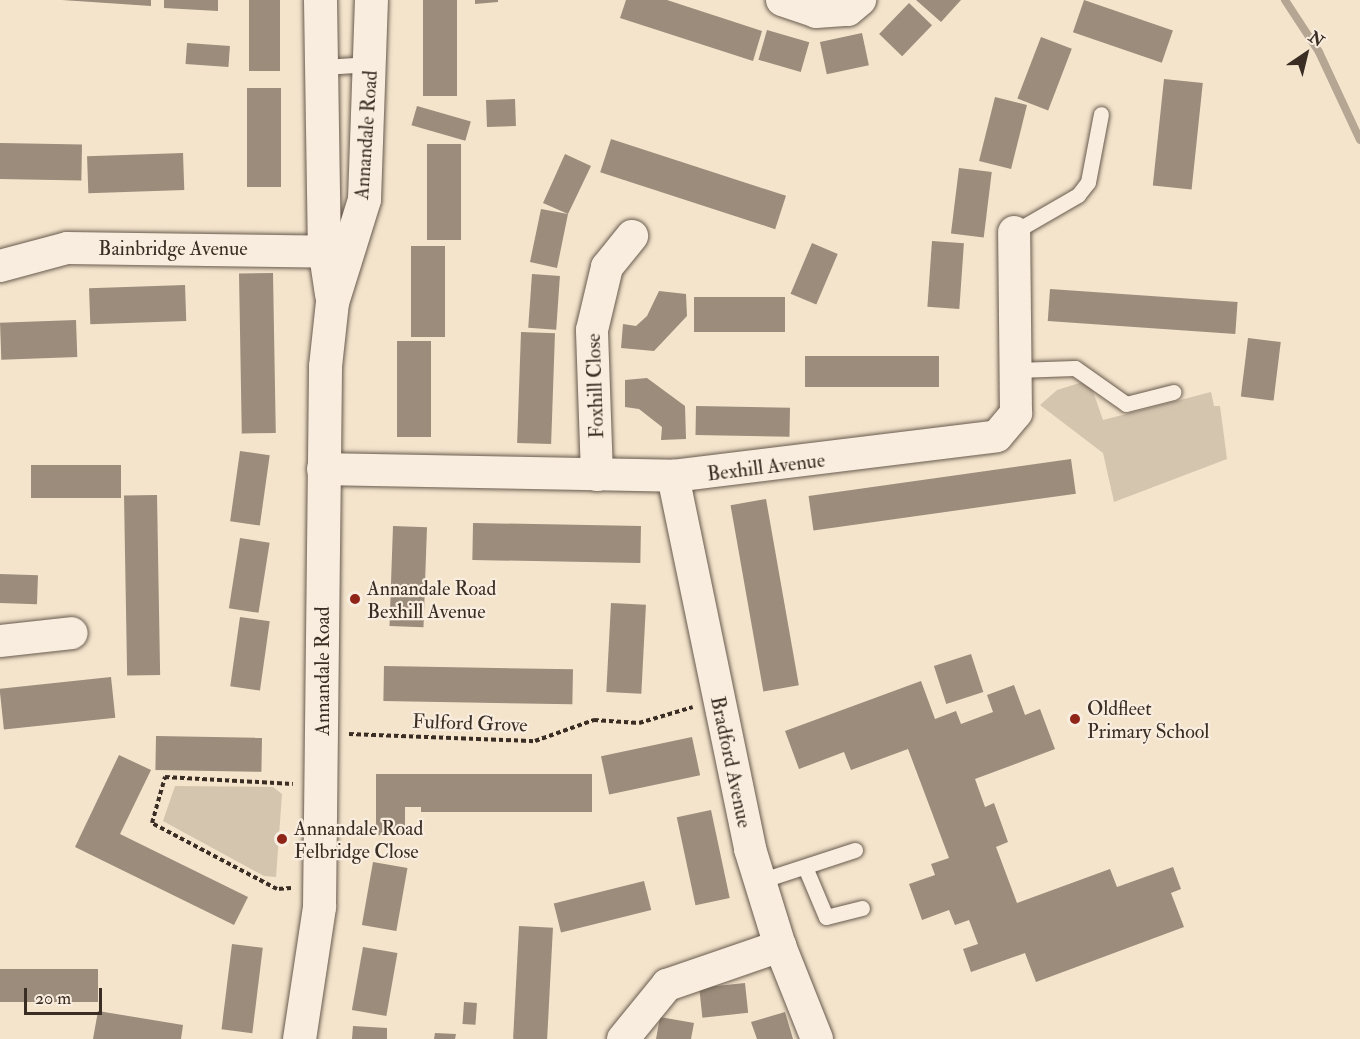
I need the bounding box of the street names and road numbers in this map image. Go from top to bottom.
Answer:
street label: Annandale Road [350,70,382,200]
street label: Bainbridge Avenue [98,236,248,260]
street label: Foxhill Close [581,333,609,439]
street label: Bexhill Avenue [706,448,826,486]
street label: Annandale Road [310,606,334,736]
street label: Bradford Avenue [705,694,757,830]
street label: Fulford Grove [412,709,528,737]

